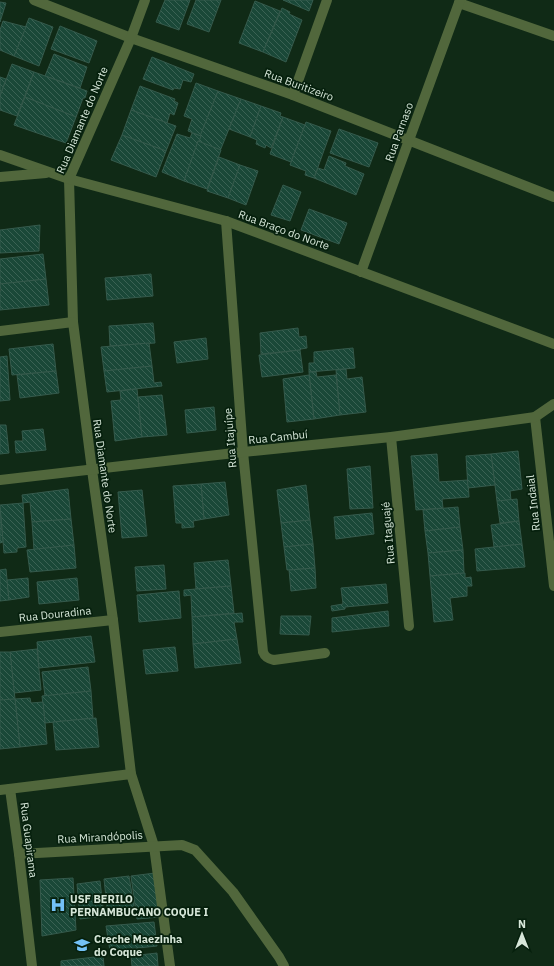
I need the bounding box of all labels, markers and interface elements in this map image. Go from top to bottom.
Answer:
street label: Rua Diamante do Norte [53,64,111,176]
street label: Rua Buritizeiro [263,66,335,104]
street label: Rua Parnaso [382,101,416,163]
street label: Rua Braço do Norte [236,207,332,253]
street label: Rua Itajuípe [220,407,240,469]
street label: Rua Diamante do Norte [90,418,120,534]
street label: Rua Cambuí [248,427,309,447]
street label: Rua Indaial [523,474,543,532]
street label: Rua Itaguajé [378,501,398,565]
street label: Rua Douradina [18,603,92,625]
street label: Rua Guapirama [17,801,41,879]
street label: Rua Mirandópolis [57,828,143,846]
place label: USF BERILO PERNAMBUCANO COQUE I [70,892,208,919]
hospital icon: USF BERILO PERNAMBUCANO COQUE I [49,896,67,914]
north arrow [502,914,542,954]
text: N [518,917,526,931]
place label: Creche Maezinha do Coque [94,932,182,959]
school or university icon: Creche Maezinha do Coque [73,936,91,954]

